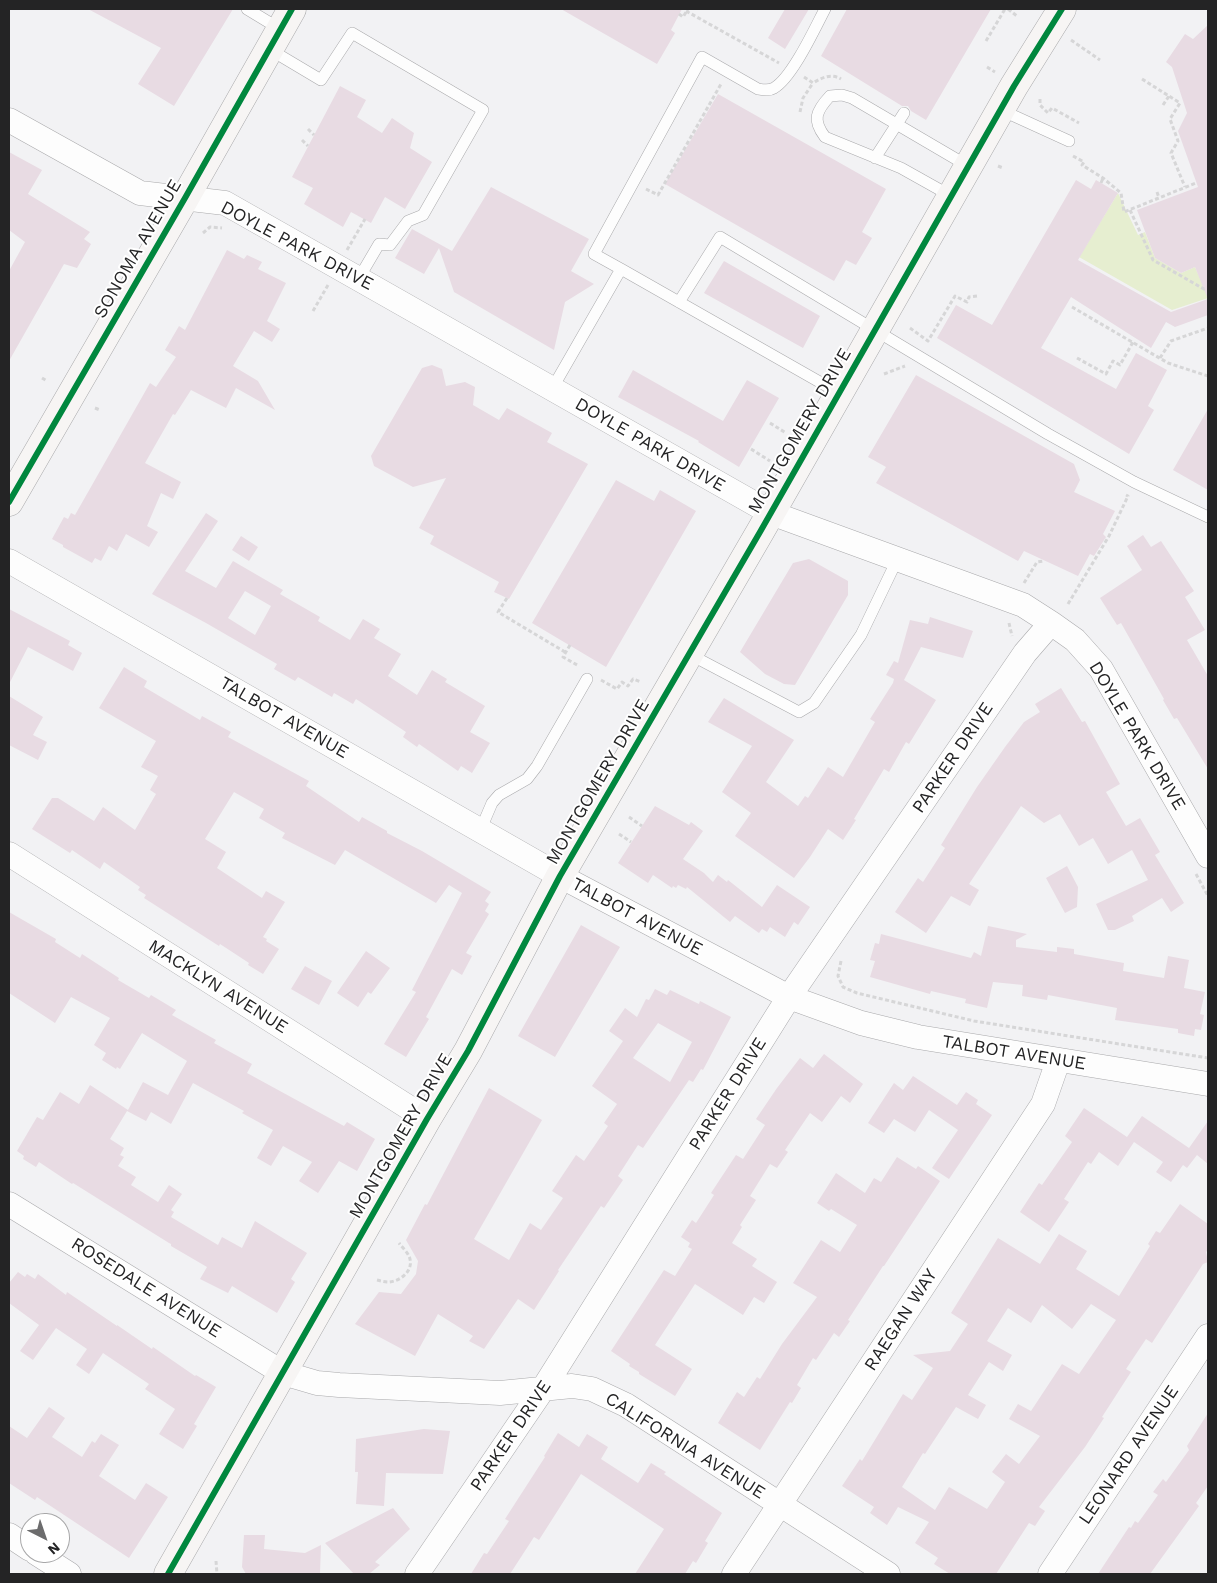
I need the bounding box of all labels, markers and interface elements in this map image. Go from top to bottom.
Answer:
street label: SONOMA AVENUE [90,176,186,322]
street label: DOYLE PARK DRIVE [217,197,377,295]
street label: MONTGOMERY DRIVE [744,344,856,518]
street label: DOYLE PARK DRIVE [571,393,729,497]
street label: DOYLE PARK DRIVE [1084,658,1190,814]
street label: TALBOT AVENUE [216,672,352,764]
street label: MONTGOMERY DRIVE [542,695,654,869]
street label: PARKER DRIVE [908,699,998,817]
street label: TALBOT AVENUE [568,873,706,961]
street label: MACKLYN AVENUE [144,935,292,1039]
street label: TALBOT AVENUE [941,1031,1087,1075]
street label: PARKER DRIVE [685,1034,771,1154]
street label: MONTGOMERY DRIVE [345,1049,457,1223]
street label: ROSEDALE AVENUE [67,1233,225,1343]
street label: RAEGAN WAY [860,1265,942,1375]
street label: PARKER DRIVE [466,1377,556,1495]
street label: LEONARD AVENUE [1074,1381,1184,1529]
street label: CALIFORNIA AVENUE [601,1388,769,1504]
north arrow [20,1513,70,1563]
text: N [45,1539,63,1558]

